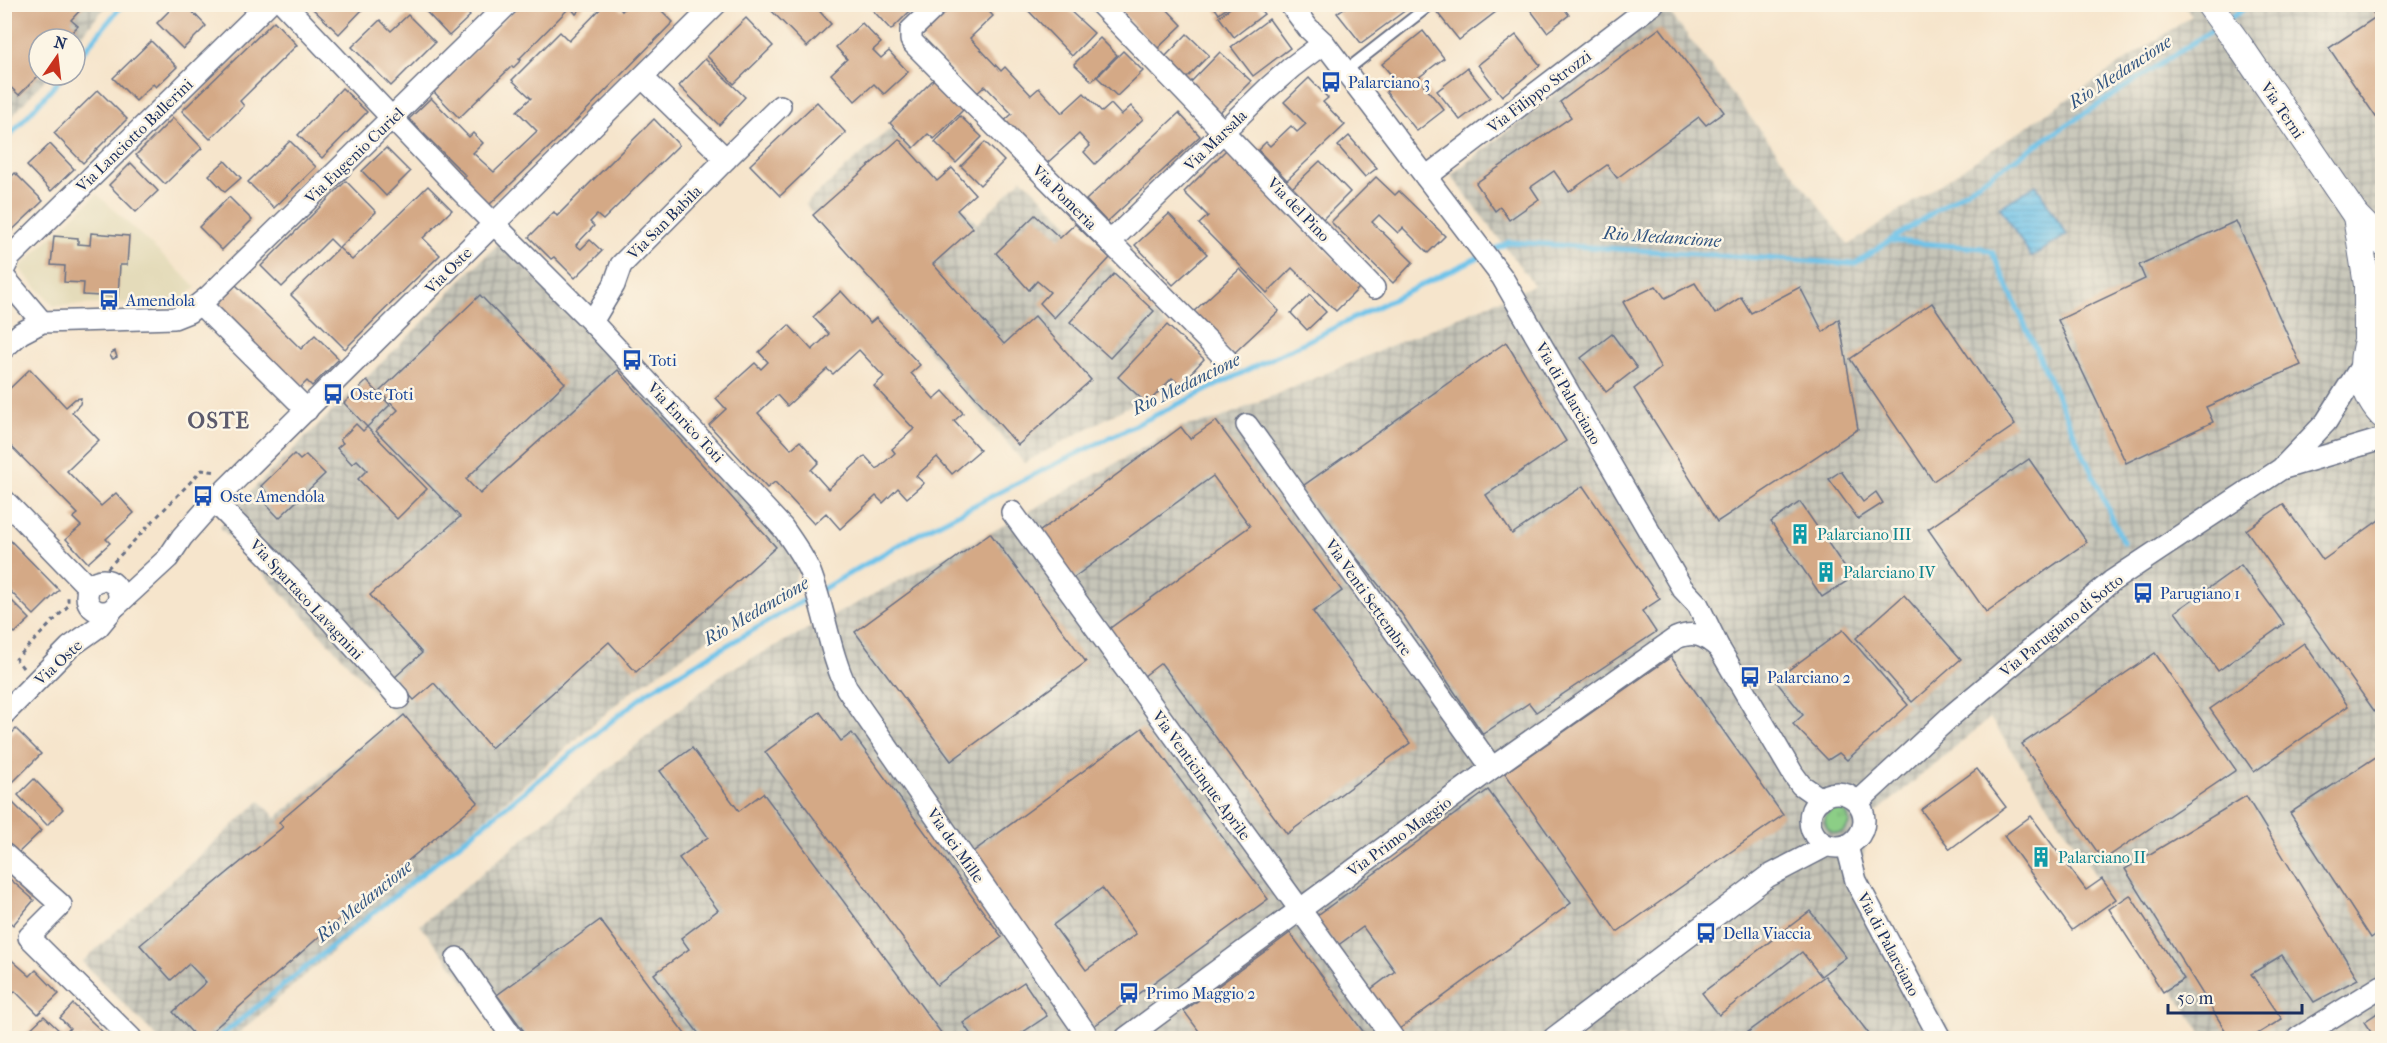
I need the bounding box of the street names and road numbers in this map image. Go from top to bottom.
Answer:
street label: Via Filippo Strozzi [1483,46,1595,137]
street label: Via Lanciotto Ballerini [71,75,197,197]
street label: Via Terni [2256,78,2309,142]
street label: Via Eugenio Curiel [300,103,408,208]
street label: Via Marsala [1179,105,1251,176]
street label: Via Pomeria [1028,160,1101,234]
street label: Via del Pino [1263,173,1334,245]
street label: Via San Babila [623,181,706,264]
street label: Via Oste [420,243,476,298]
street label: Via di Palarciano [1531,338,1605,448]
street label: Via Enrico Toti [643,378,728,467]
street label: Via Spartaco Lavagnini [245,534,368,664]
street label: Via Venti Settembre [1321,534,1416,659]
street label: Via Parugiano di Sotto [1995,570,2127,682]
street label: Via Oste [30,636,86,690]
street label: Via Venticinque Aprile [1148,706,1255,844]
street label: Via Primo Maggio [1343,792,1455,881]
street label: Via dei Mille [922,803,988,886]
street label: Via di Palarciano [1853,888,1924,999]

